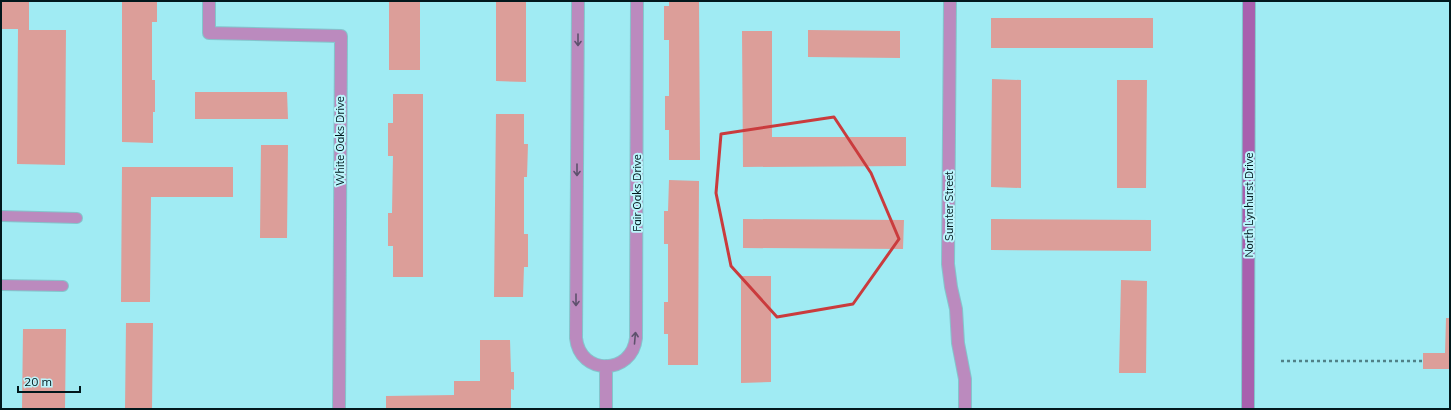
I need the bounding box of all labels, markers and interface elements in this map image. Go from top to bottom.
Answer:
one-way arrow [574,33,582,46]
street label: White Oaks Drive [333,96,347,186]
street label: North Lynhurst Drive [1242,152,1256,258]
street label: Fair Oaks Drive [630,154,644,232]
one-way arrow [573,163,581,176]
street label: Sumter Street [942,171,956,241]
one-way arrow [572,293,580,306]
one-way arrow [632,332,639,345]
scale bar [18,368,80,394]
text: 20 m [24,374,52,389]

